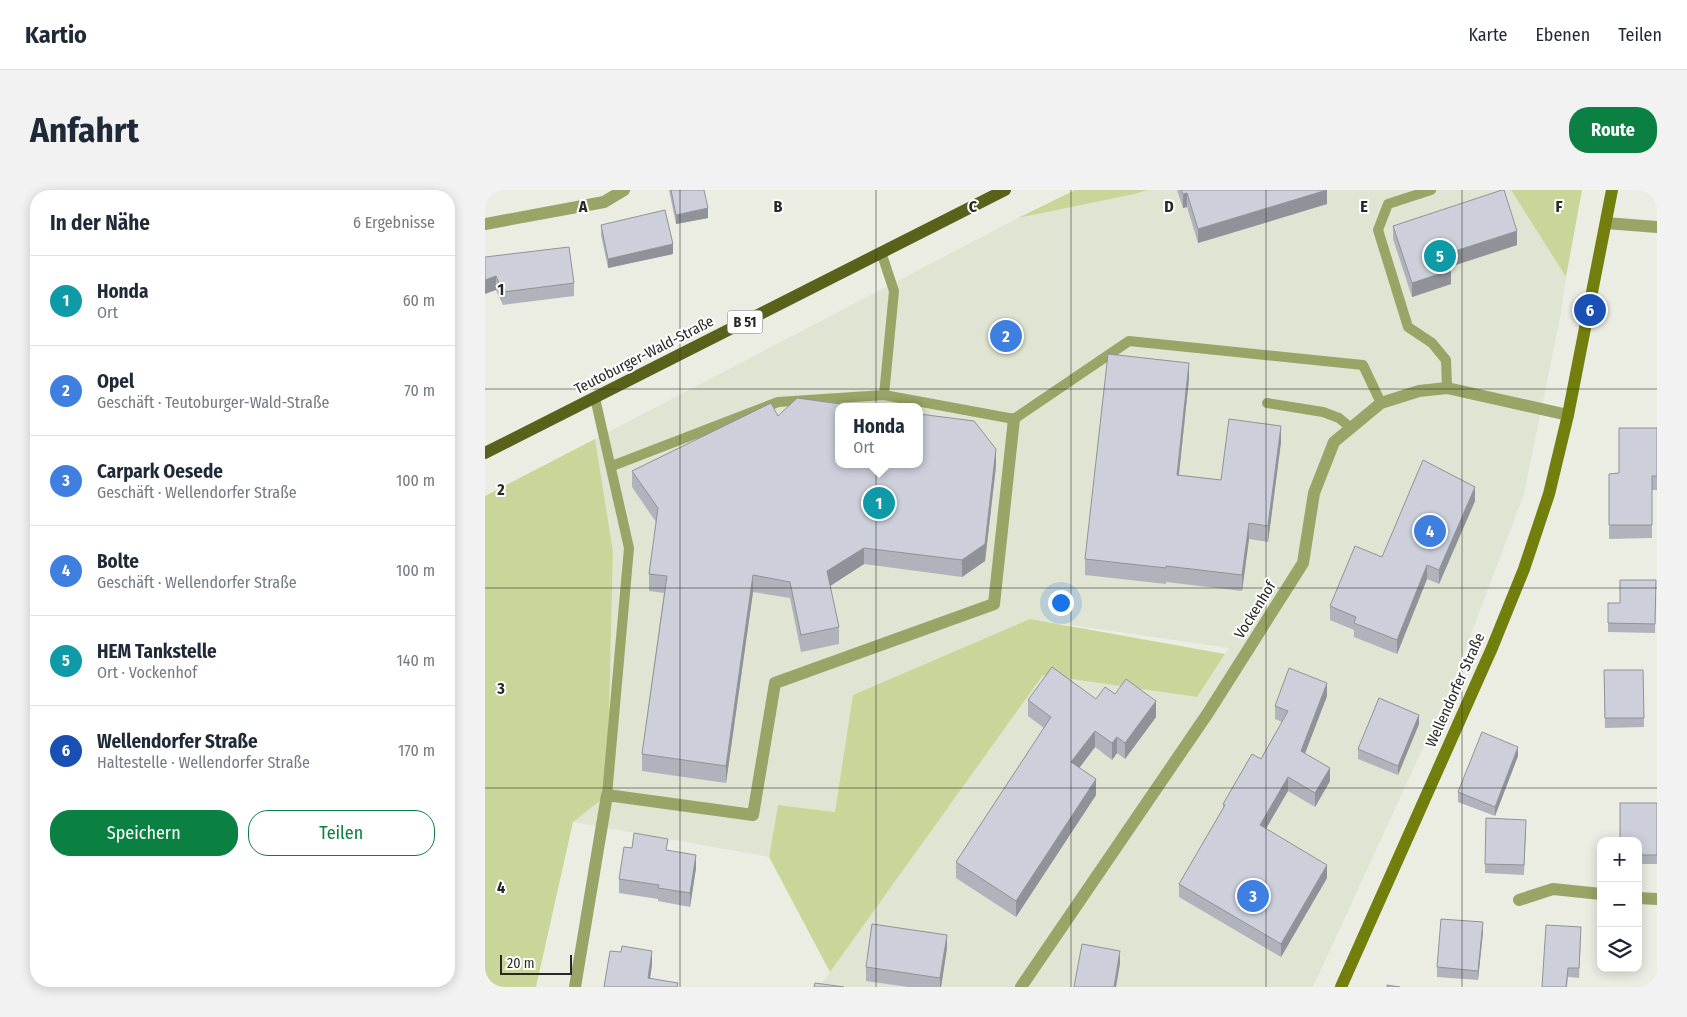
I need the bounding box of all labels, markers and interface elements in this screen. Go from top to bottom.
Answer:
text: Kartio [25,21,87,49]
text: Karte [1468,24,1507,46]
text: Ebenen [1535,24,1590,46]
text: Teilen [1618,24,1662,46]
button: Route [1569,107,1657,153]
text: Anfahrt [30,109,139,151]
text: A [578,197,588,216]
text: B [774,197,783,216]
text: C [969,197,978,216]
text: D [1164,197,1174,216]
text: E [1360,197,1368,216]
text: F [1555,197,1563,216]
text: In der Nähe [50,210,150,236]
text: 6 Ergebnisse [353,213,435,232]
pin: 5 [1424,237,1456,275]
text: Honda [97,280,148,303]
text: 1 [498,280,504,299]
text: 1 [63,291,69,310]
text: 60 m [403,291,435,310]
pin: 6 [1574,291,1606,329]
text: Ort [97,303,118,322]
road number: B 51 [727,310,763,334]
street label: Teutoburger-Wald-Straße [571,312,717,398]
pin: 2 [990,317,1022,355]
text: Opel [97,370,134,393]
text: 2 [62,381,70,400]
text: 70 m [404,381,435,400]
text: Geschäft · Teutoburger-Wald-Straße [97,393,329,412]
popup [835,403,923,468]
text: Honda [853,415,905,438]
text: Ort [853,438,874,457]
text: Carpark Oesede [97,460,223,483]
text: 3 [62,471,70,490]
text: 100 m [396,471,435,490]
text: 2 [496,480,505,499]
text: Geschäft · Wellendorfer Straße [97,483,297,502]
pin: 1 [863,484,895,522]
pin: 4 [1414,512,1446,550]
text: Bolte [97,550,139,573]
text: 4 [62,561,70,580]
text: 100 m [396,561,435,580]
text: Geschäft · Wellendorfer Straße [97,573,297,592]
street label: Vockenhof [1230,577,1280,642]
your location [1048,590,1074,616]
street label: Wellendorfer Straße [1422,630,1488,750]
text: HEM Tankstelle [97,640,217,663]
text: 5 [62,651,70,670]
text: 140 m [397,651,435,670]
text: Ort · Vockenhof [97,663,197,682]
text: 3 [496,679,505,698]
text: Wellendorfer Straße [97,730,258,753]
text: 6 [62,741,70,760]
text: 170 m [398,741,435,760]
text: Haltestelle · Wellendorfer Straße [97,753,310,772]
button: Speichern [50,810,238,856]
button: Teilen [248,810,435,856]
map controls [1597,837,1642,972]
button: + [1597,837,1642,882]
pin: 3 [1237,877,1269,915]
text: 4 [497,878,505,897]
button: − [1597,882,1642,927]
button: layers [1597,927,1642,972]
scale bar [500,952,573,975]
text: 20 m [507,955,535,972]

